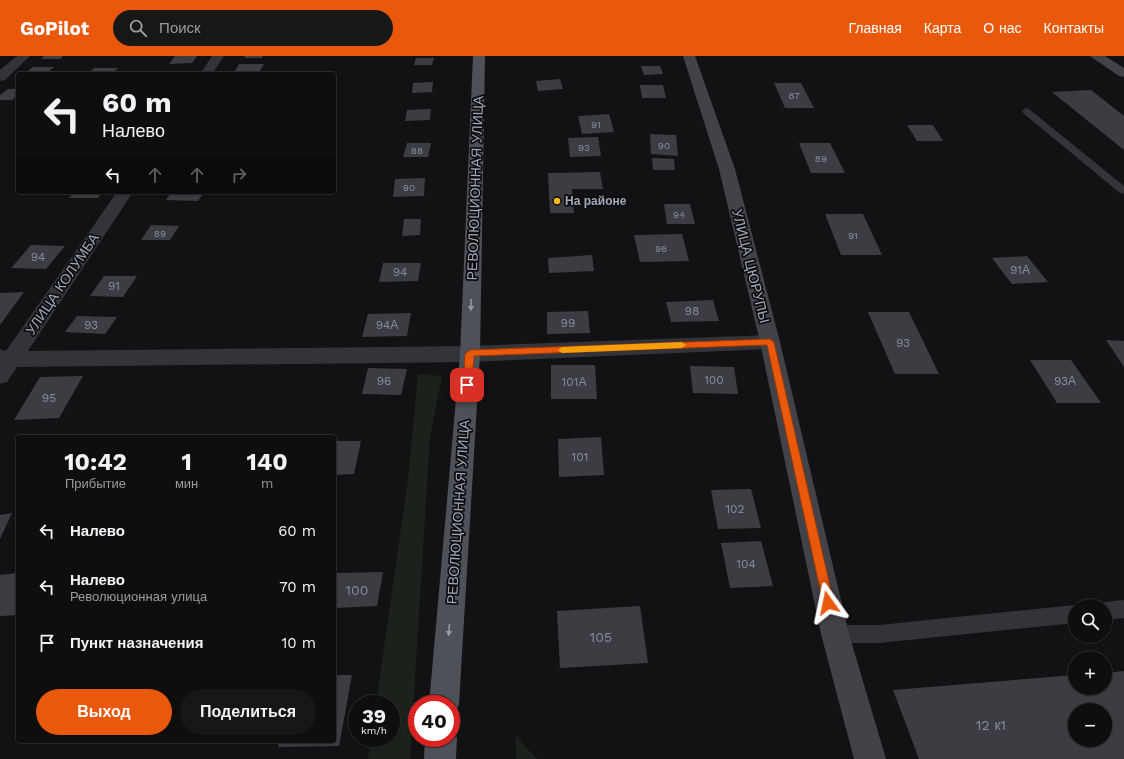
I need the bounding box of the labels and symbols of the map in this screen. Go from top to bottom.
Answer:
house number: 87 [788,90,800,101]
street label: РЕВОЛЮЦИОННАЯ УЛИЦА [464,95,486,281]
house number: 91 [591,119,601,130]
house number: 90 [658,140,670,151]
house number: 93 [578,142,590,153]
house number: 88 [411,145,423,156]
house number: 89 [815,153,827,164]
house number: 90 [403,182,415,193]
place label: На районе [565,194,627,208]
marker: На районе [552,196,562,206]
street label: УЛИЦА ЦЮРУПЫ [729,207,773,325]
house number: 94 [673,209,685,220]
house number: 89 [154,228,166,239]
street label: УЛИЦА КОЛУМБА [22,230,102,338]
house number: 91 [848,230,858,241]
house number: 96 [655,243,667,254]
house number: 94 [31,250,45,264]
house number: 91А [1010,263,1030,277]
house number: 94 [393,265,407,279]
house number: 91 [108,279,120,293]
one-way arrow [468,299,474,312]
house number: 98 [685,304,699,318]
house number: 99 [561,316,575,330]
house number: 93 [84,318,98,332]
house number: 94А [376,318,398,332]
house number: 93 [896,336,910,350]
pin [450,368,484,402]
house number: 100 [704,373,724,387]
house number: 96 [377,374,391,388]
house number: 93А [1054,374,1076,388]
house number: 101А [562,375,586,389]
house number: 95 [42,391,56,405]
street label: РЕВОЛЮЦИОННАЯ УЛИЦА [444,419,472,605]
house number: 101 [572,450,588,464]
house number: 102 [725,502,745,516]
house number: 104 [736,557,756,571]
house number: 100 [346,582,368,598]
position arrow [807,582,849,624]
one-way arrow [446,624,453,636]
house number: 105 [590,629,612,645]
speed limit sign: 40 [408,695,460,747]
house number: 12 к1 [976,717,1006,733]

